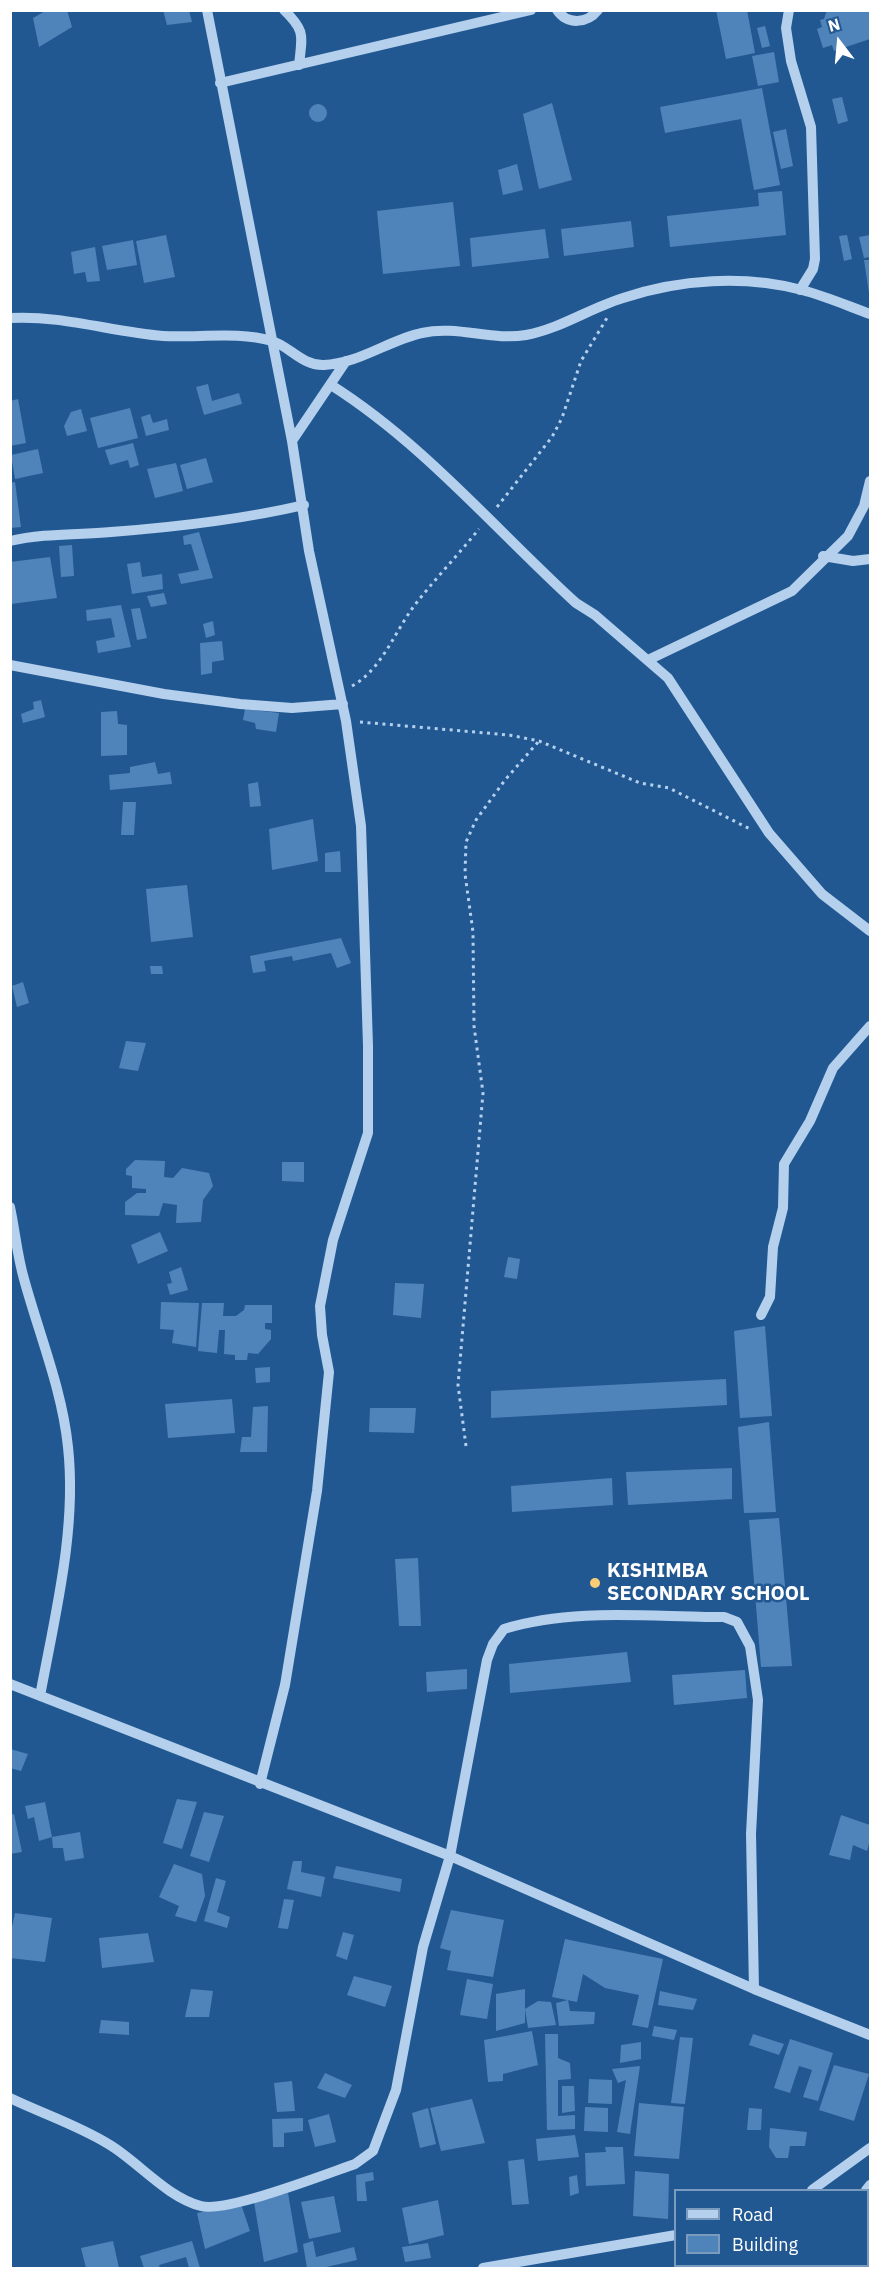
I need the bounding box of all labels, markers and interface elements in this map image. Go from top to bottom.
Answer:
north arrow [809,12,869,72]
text: N [826,13,842,36]
place label: KISHIMBA SECONDARY SCHOOL [607,1559,810,1606]
marker: KISHIMBA SECONDARY SCHOOL [588,1576,602,1590]
legend [674,2189,869,2267]
text: Road [732,2203,773,2226]
text: Building [732,2233,798,2256]

